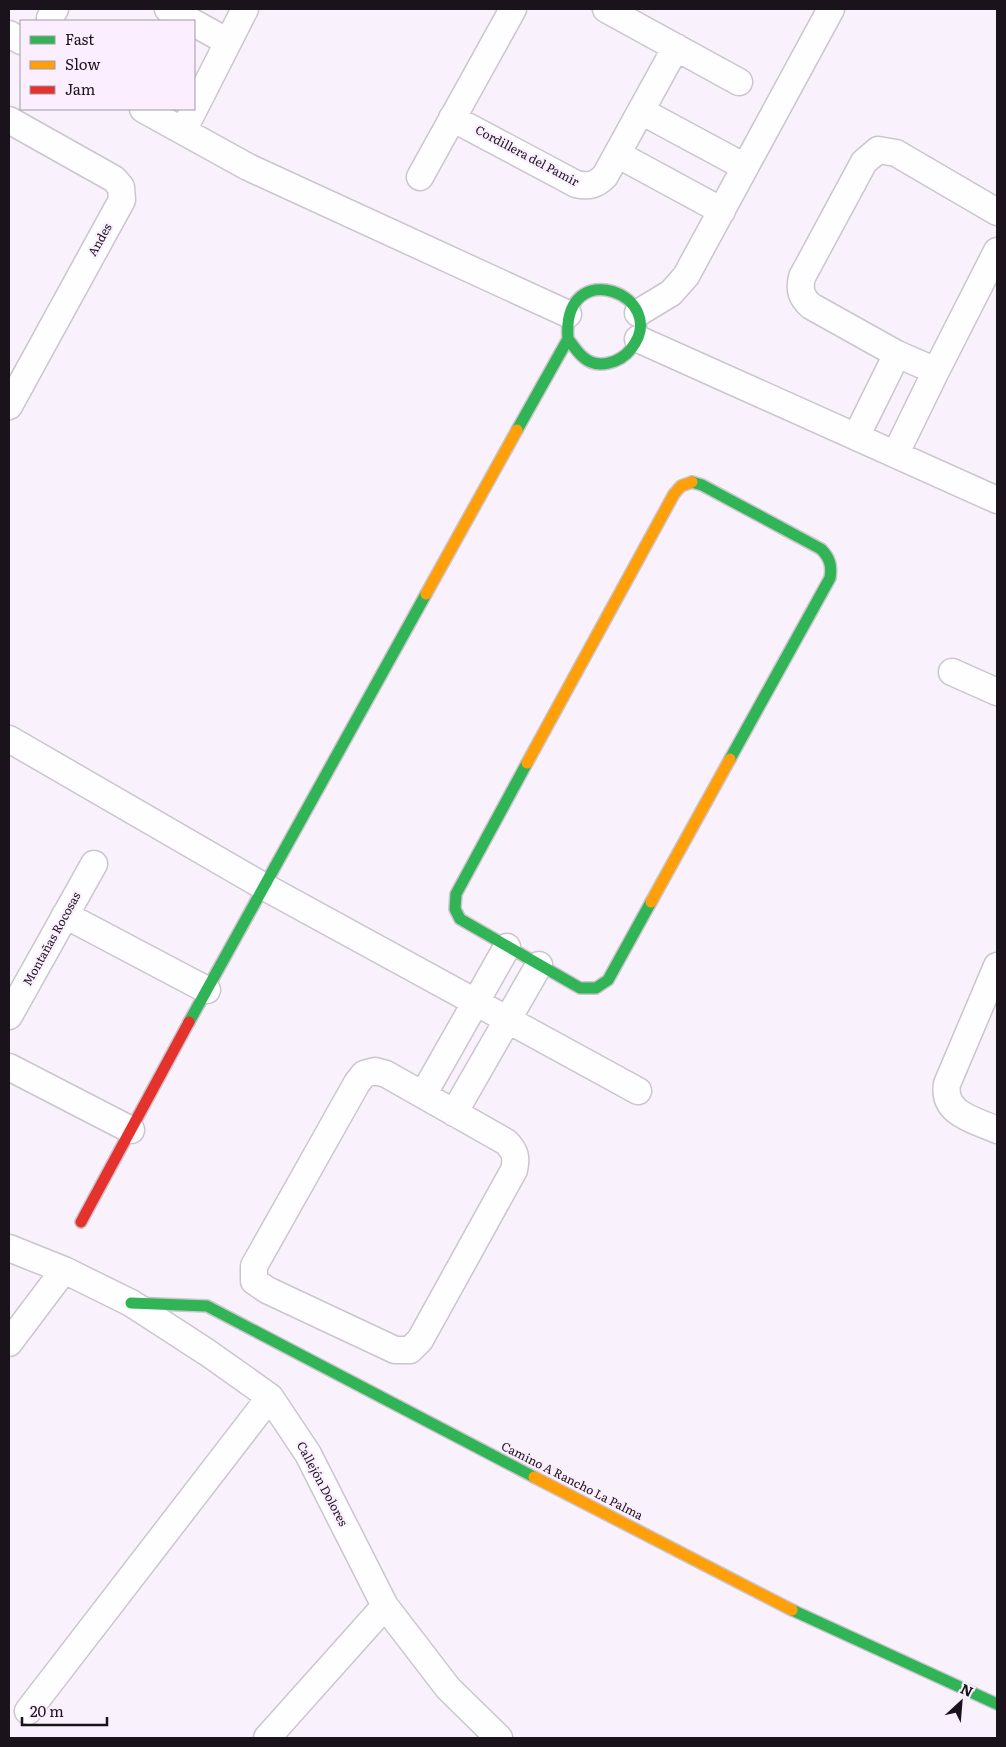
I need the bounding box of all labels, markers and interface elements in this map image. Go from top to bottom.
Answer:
legend [20,20,195,110]
text: Fast [65,27,94,50]
text: Slow [65,52,100,75]
text: Jam [65,77,96,100]
street label: Cordillera del Pamir [472,120,583,190]
street label: Andes [83,219,116,259]
street label: Montañas Rocosas [18,888,85,989]
street label: Camino A Rancho La Palma [498,1436,647,1524]
street label: Callejón Dolores [293,1438,353,1530]
north arrow [936,1677,986,1727]
text: N [957,1678,977,1701]
scale bar [22,1694,108,1726]
text: 20 m [30,1699,64,1722]

